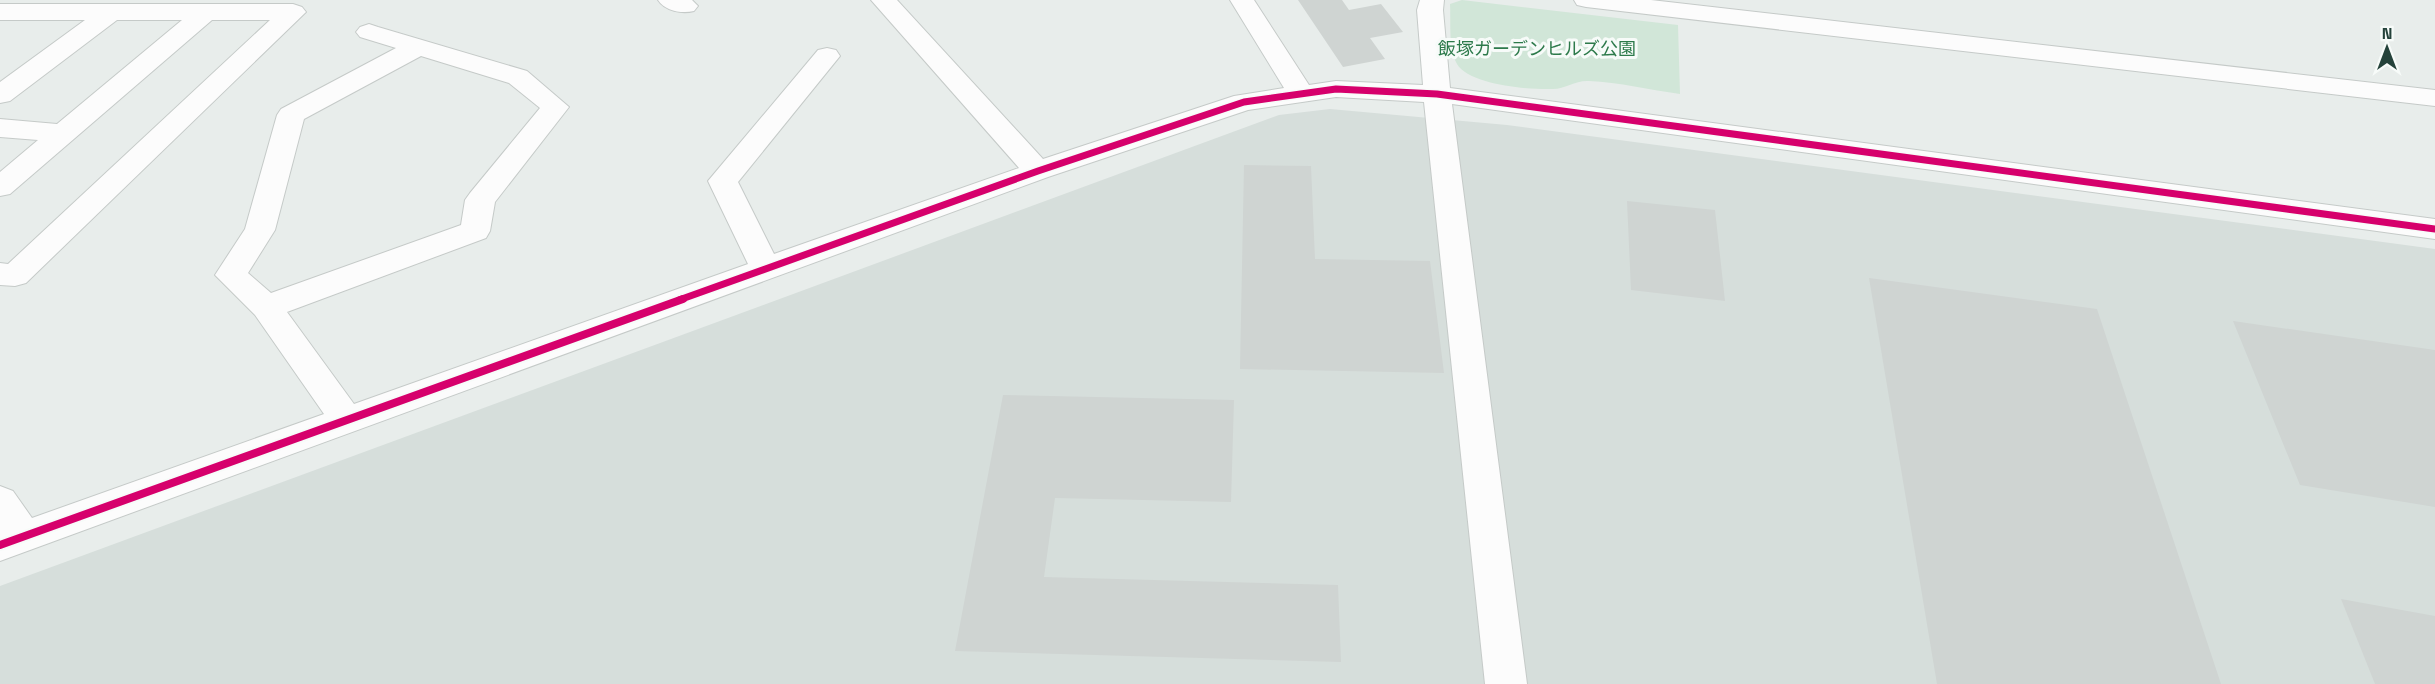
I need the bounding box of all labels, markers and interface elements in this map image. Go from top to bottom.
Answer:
north arrow [2357,18,2417,78]
text: N [2382,23,2392,44]
park label: 飯塚ガーデンヒルズ公園 [1438,37,1636,60]

